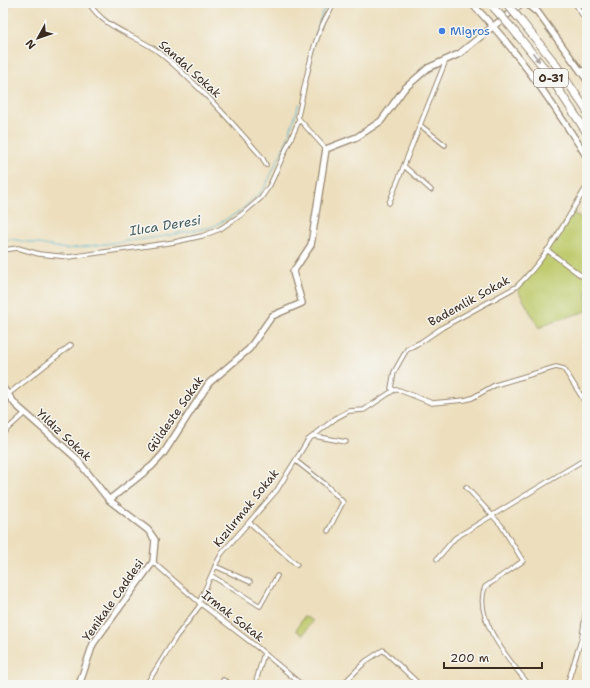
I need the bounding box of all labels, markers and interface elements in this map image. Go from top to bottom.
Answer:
north arrow [18,18,58,58]
place label: Migros [450,23,490,39]
marker: Migros [437,26,447,36]
text: N [22,36,39,52]
street label: Sandal Sokak [155,37,225,101]
one-way arrow [531,51,540,62]
road number: O-31 [534,69,568,87]
water label: Ilıca Deresi [127,211,202,240]
street label: Bademlik Sokak [425,272,513,330]
street label: Güldeste Sokak [143,373,207,455]
street label: Yıldız Sokak [33,405,95,465]
street label: Kızılırmak Sokak [210,466,282,550]
street label: Yenikale Caddesi [79,556,147,644]
street label: Irmak Sokak [199,587,267,645]
scale bar [444,644,542,670]
text: 200 m [450,650,489,666]

